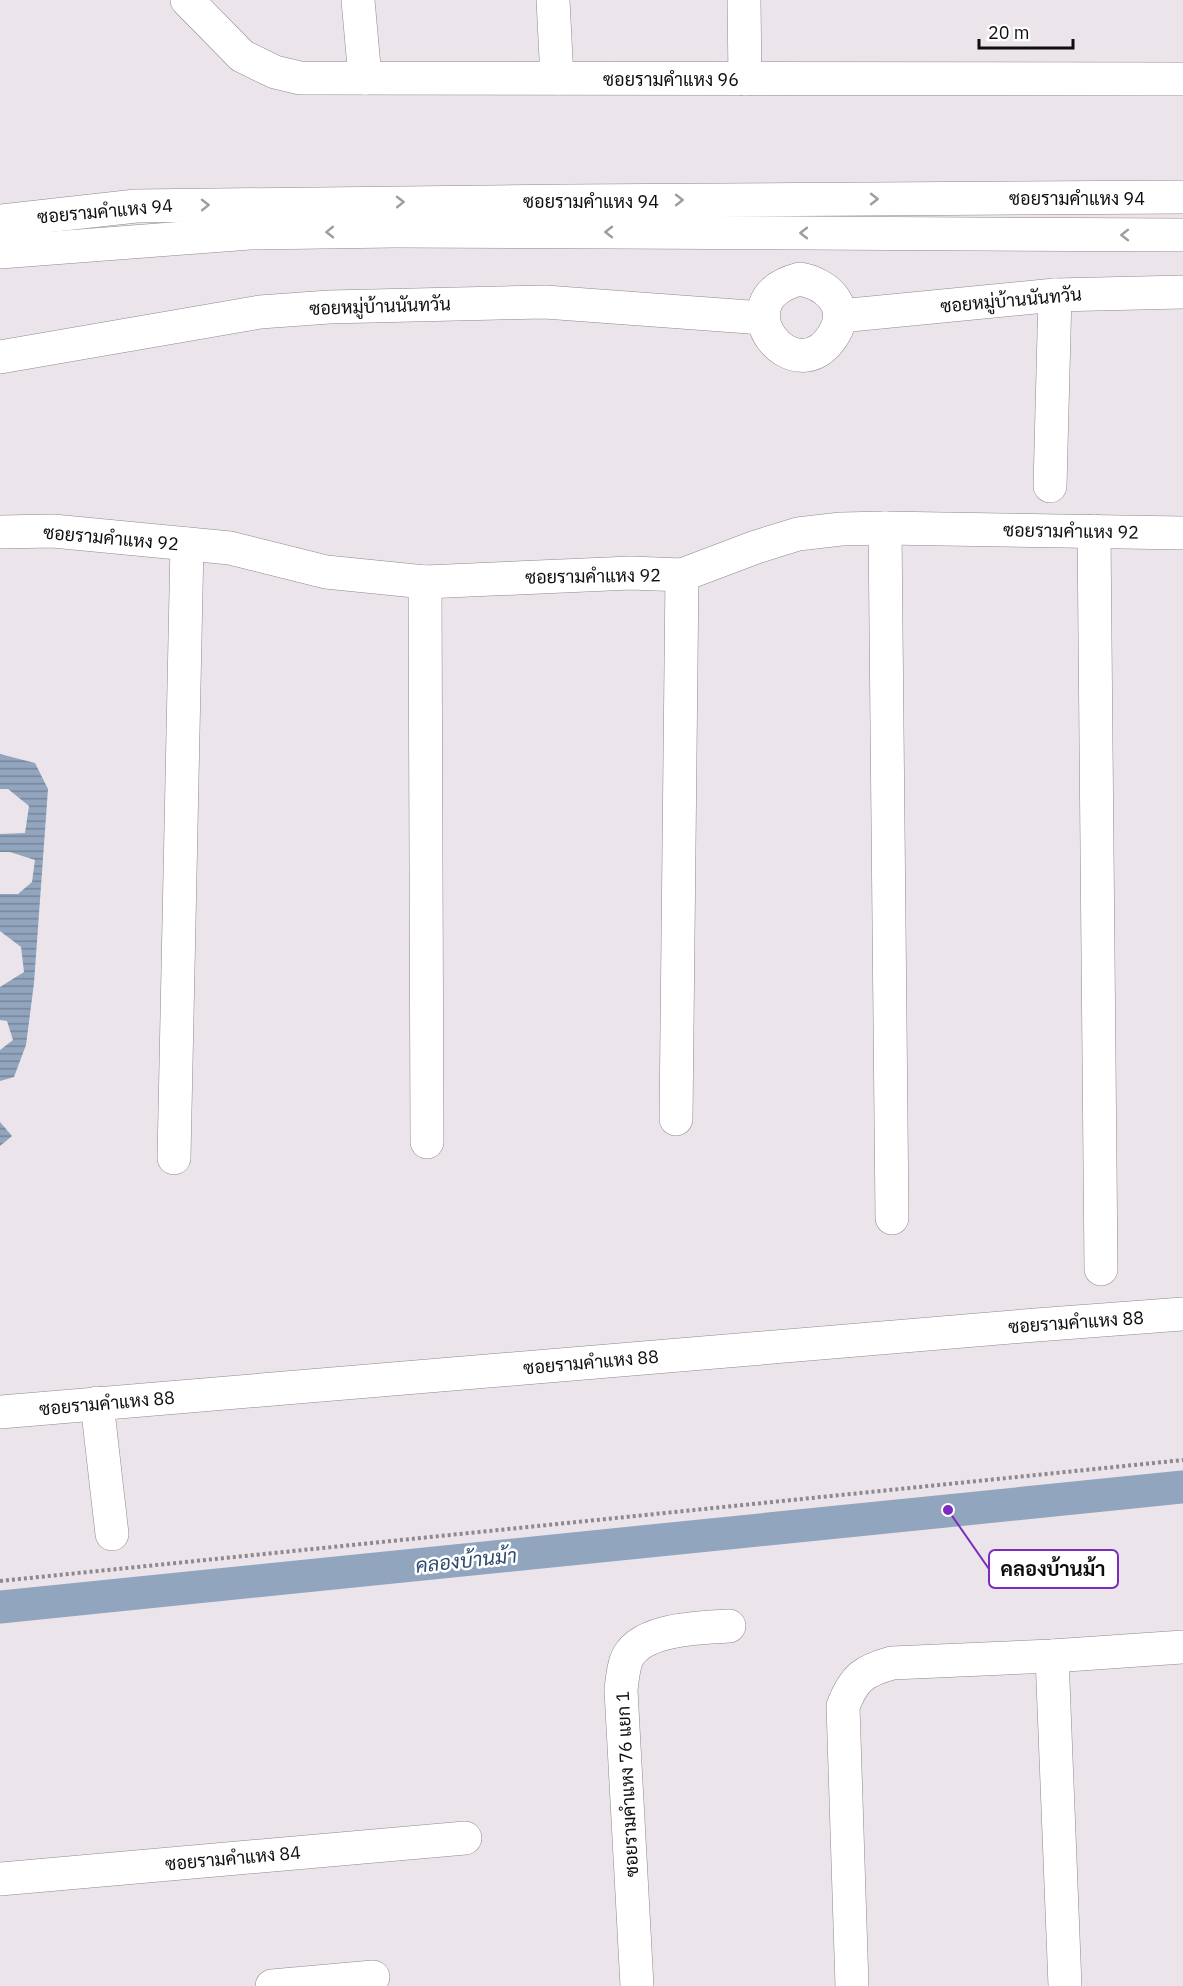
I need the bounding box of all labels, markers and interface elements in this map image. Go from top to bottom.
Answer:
scale bar [979,12,1074,50]
text: 20 m [988,21,1030,44]
street label: ซอยรามคําแหง 96 [603,68,739,91]
street label: ซอยรามคําแหง 94 [1009,187,1145,210]
street label: ซอยรามคําแหง 94 [523,190,659,213]
one-way arrow [869,193,878,205]
street label: ซอยรามคําแหง 94 [36,194,174,228]
one-way arrow [674,194,683,206]
one-way arrow [395,196,404,209]
one-way arrow [200,199,209,211]
one-way arrow [325,225,334,238]
one-way arrow [604,226,613,238]
one-way arrow [799,227,808,239]
one-way arrow [1120,229,1129,241]
street label: ซอยหมู่บ้านนันทวัน [939,282,1083,320]
street label: ซอยหมู่บ้านนันทวัน [309,292,451,322]
street label: ซอยรามคําแหง 92 [1003,518,1139,544]
street label: ซอยรามคําแหง 92 [42,521,180,555]
street label: ซอยรามคําแหง 92 [525,563,661,589]
street label: ซอยรามคำแหง 88 [1007,1306,1145,1338]
street label: ซอยรามคำแหง 88 [522,1345,660,1379]
street label: ซอยรามคำแหง 88 [38,1386,176,1420]
water label: คลองบ้านม้า [414,1541,518,1579]
callout: คลองบ้านม้า [989,1550,1118,1588]
text: คลองบ้านม้า [1000,1555,1106,1582]
street label: ซอยรามคำแหง 76 แยก 1 [611,1690,643,1878]
street label: ซอยรามคำแหง 84 [164,1841,302,1875]

